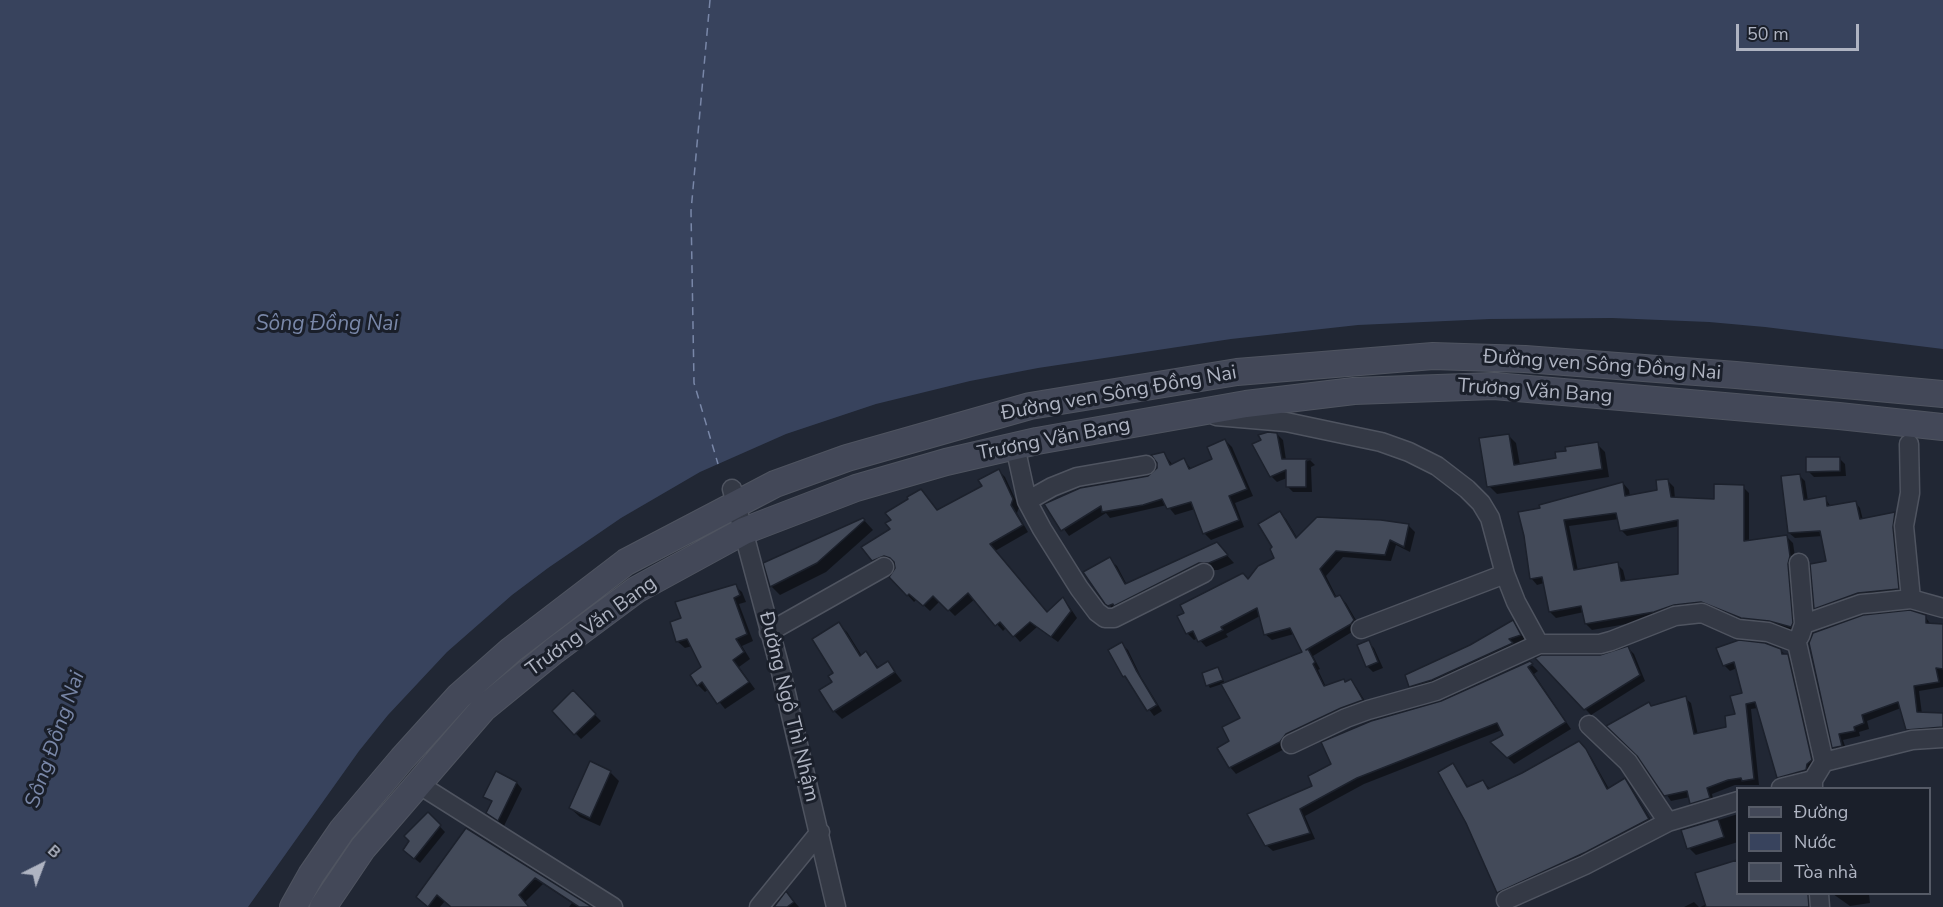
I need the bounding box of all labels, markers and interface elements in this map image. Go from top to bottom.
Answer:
scale bar [1739,12,1862,50]
text: 50 m [1747,22,1789,46]
water label: Sông Đồng Nai [256,312,398,338]
street label: Đường ven Sông Đồng Nai [1482,346,1722,386]
street label: Đường ven Sông Đồng Nai [999,361,1239,427]
street label: Trương Văn Bang [1457,375,1613,409]
street label: Trương Văn Bang [976,413,1132,467]
street label: Trương Văn Bang [522,572,662,682]
street label: Đường Ngô Thì Nhậm [753,609,823,805]
water label: Sông Đồng Nai [21,668,91,812]
legend [1736,787,1931,895]
text: Đường [1794,800,1848,824]
text: Nước [1794,830,1836,854]
north arrow [12,835,72,895]
text: B [43,840,65,863]
text: Tòa nhà [1794,860,1858,884]

